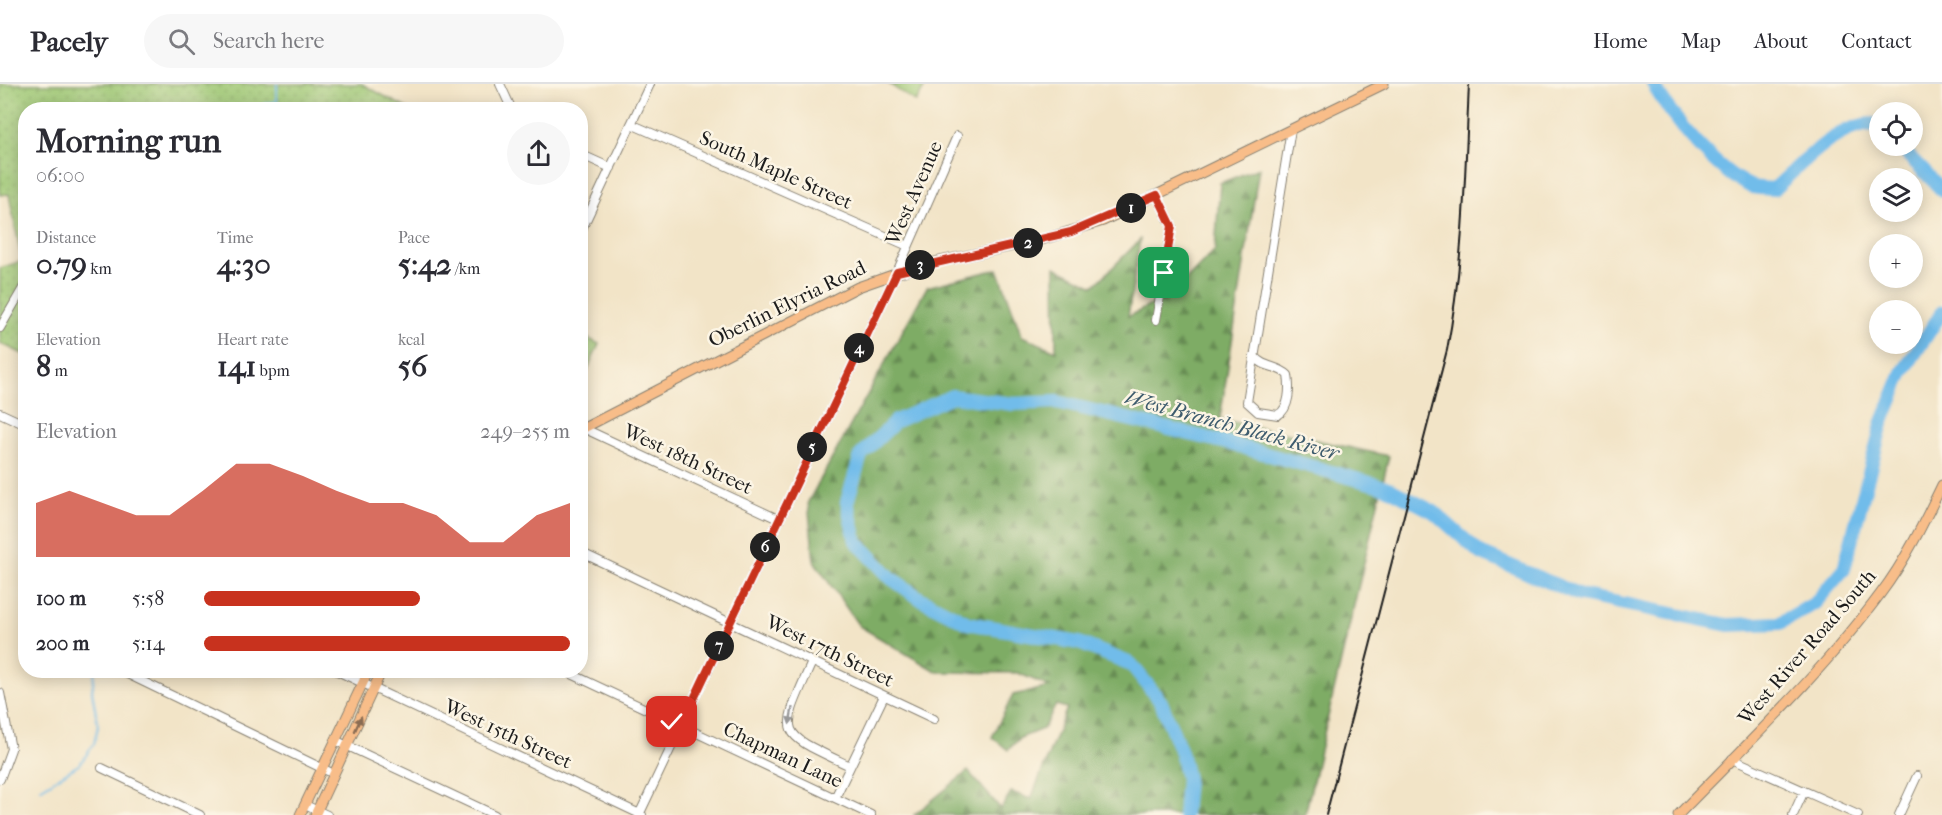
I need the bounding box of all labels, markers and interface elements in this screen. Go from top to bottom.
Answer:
search box [144,14,564,68]
text: Pacely [30,25,108,58]
icon: search [165,25,198,58]
text: Search here [213,28,324,54]
text: Home [1593,29,1648,53]
text: Map [1681,29,1721,53]
text: About [1754,29,1808,53]
text: Contact [1841,29,1912,53]
map controls [1869,102,1923,354]
button: locate [1869,102,1923,156]
text: Morning run [36,122,221,161]
button: share [507,122,570,185]
street label: South Maple Street [696,126,856,214]
street label: West Avenue [880,137,947,250]
text: 06:00 [36,164,85,187]
button: layers [1869,168,1923,222]
pin: 1 [1116,193,1146,223]
text: 1 [1128,198,1134,217]
text: Distance [36,228,96,247]
text: Time [217,228,253,247]
text: Pace [398,228,430,247]
pin: 2 [1013,228,1043,258]
text: 2 [1024,233,1032,252]
button: + [1869,234,1923,288]
text: 0.79 [36,247,87,282]
text: 4:30 [217,247,271,282]
text: 5:42 [398,247,451,282]
pin [1138,247,1189,298]
pin: 3 [905,250,935,280]
street label: Oberlin Elyria Road [704,255,871,352]
text: 3 [917,255,923,274]
icon: arrive [1147,256,1180,289]
text: km [87,259,112,278]
text: /km [451,259,480,278]
button: − [1869,300,1923,354]
text: Elevation [36,330,101,349]
text: Heart rate [217,330,289,349]
text: kcal [398,330,425,349]
pin: 4 [844,333,874,363]
text: 4 [854,338,864,357]
text: 8 [36,349,51,384]
text: 141 [217,349,256,384]
text: 56 [398,349,427,384]
text: m [51,361,68,380]
text: bpm [256,361,290,380]
water label: West Branch Black River [1122,385,1343,466]
street label: West 18th Street [619,419,756,499]
text: Elevation [36,420,117,443]
text: 249–255 m [480,420,570,443]
pin: 5 [797,432,827,462]
text: 5 [809,437,815,456]
pin: 6 [750,532,780,562]
text: 6 [761,537,769,556]
street label: West River Road South [1733,564,1881,730]
text: 100 m [36,587,86,610]
text: 5:58 [132,587,164,610]
street label: West 17th Street [761,610,898,692]
pin: 7 [704,631,734,661]
text: 200 m [36,632,89,655]
text: 5:14 [132,632,164,655]
text: 7 [715,636,723,655]
street label: West 15th Street [440,694,575,774]
pin [646,696,697,747]
icon: check [655,705,688,738]
one-way arrow [786,707,795,726]
one-way arrow [353,716,362,733]
street label: Chapman Lane [720,717,847,793]

